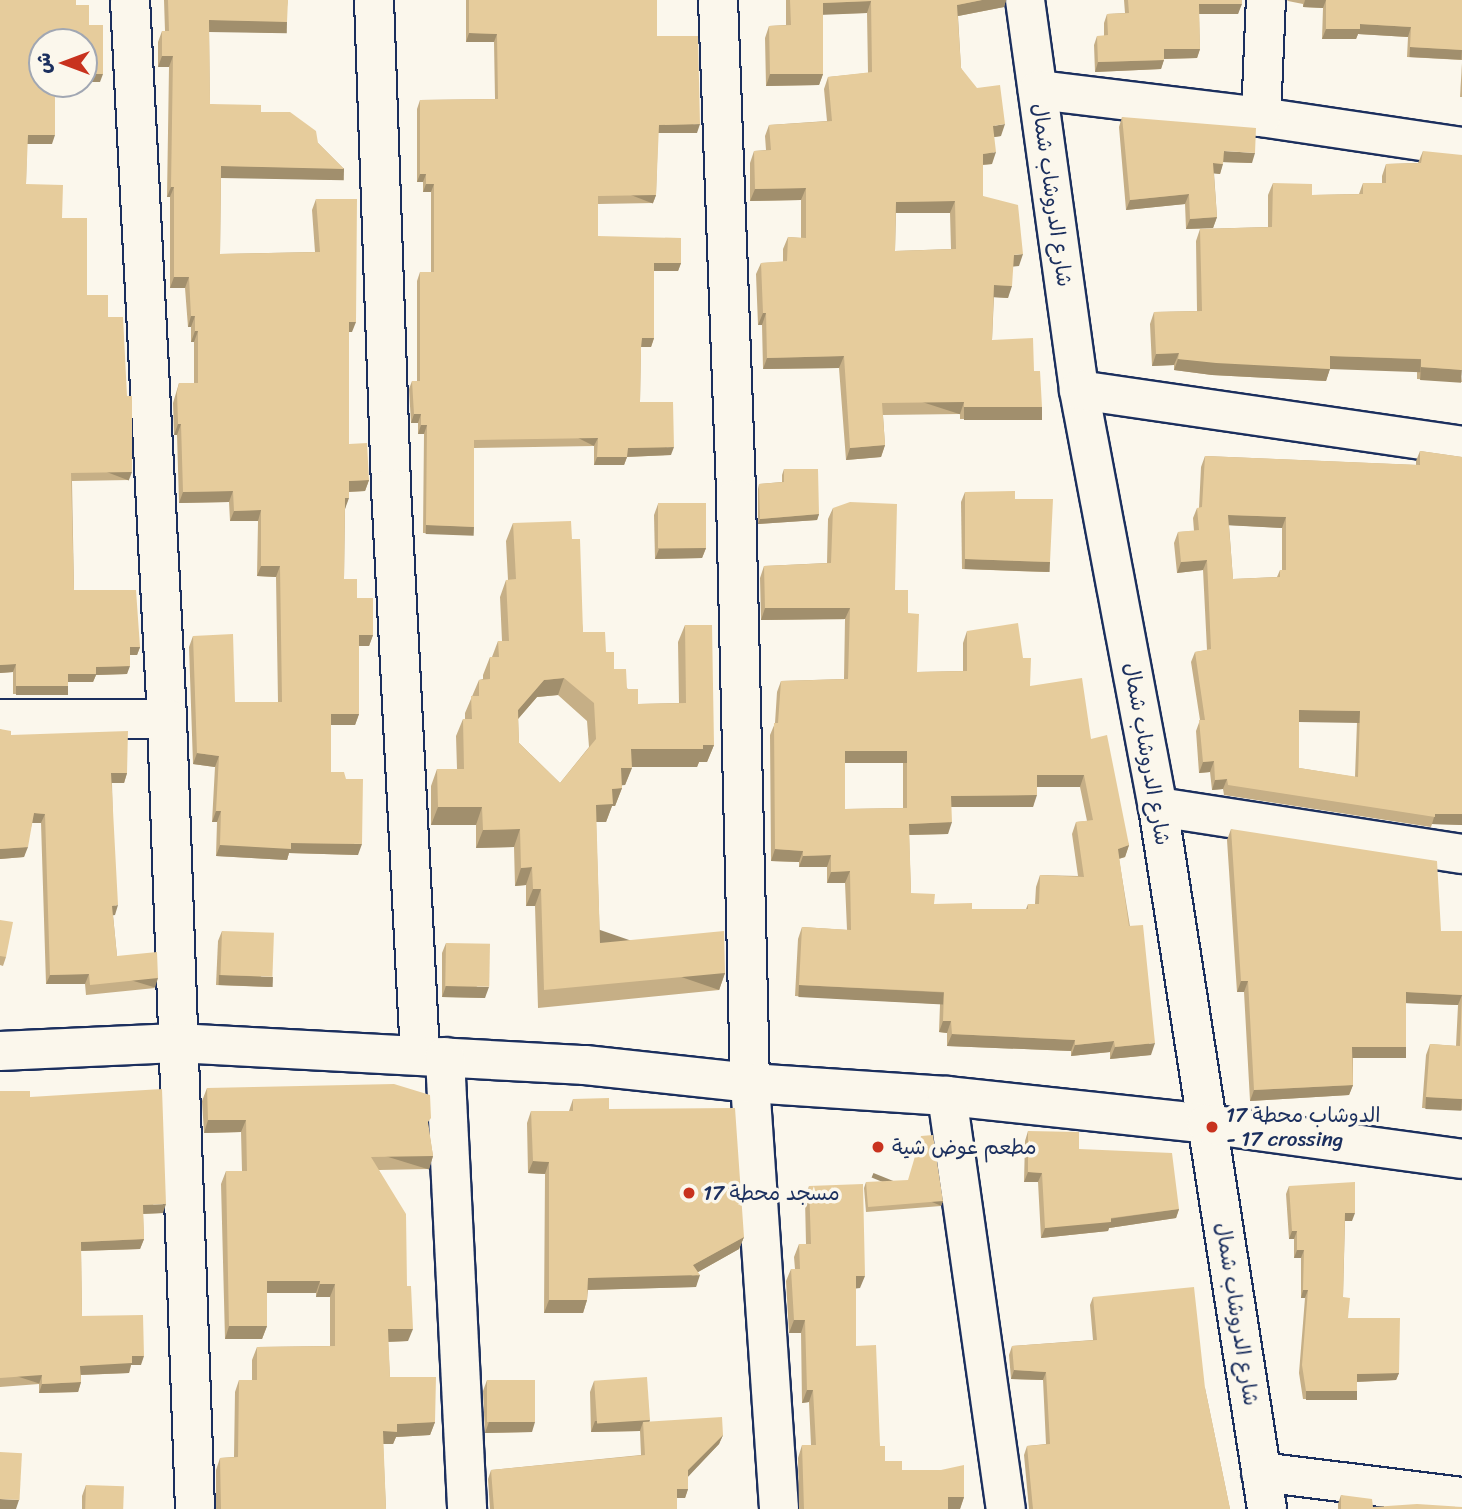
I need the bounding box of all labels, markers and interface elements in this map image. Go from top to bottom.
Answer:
north arrow [28,28,98,98]
text: ش [27,53,60,73]
street label: شارع الدروشاب شمال [1027,102,1077,288]
street label: شارع الدروشاب شمال [1119,661,1175,847]
place label: الدوشاب محطة 17 - 17 crossing [1226,1102,1380,1152]
marker: الدوشاب محطة 17 - 17 crossing [1204,1119,1220,1135]
place label: مطعم عوض شية [892,1134,1037,1160]
marker: مطعم عوض شية [870,1139,886,1155]
place label: مسجد محطة 17 [703,1180,840,1206]
marker: مسجد محطة 17 [681,1185,697,1201]
street label: شارع الدروشاب شمال [1210,1221,1264,1407]

